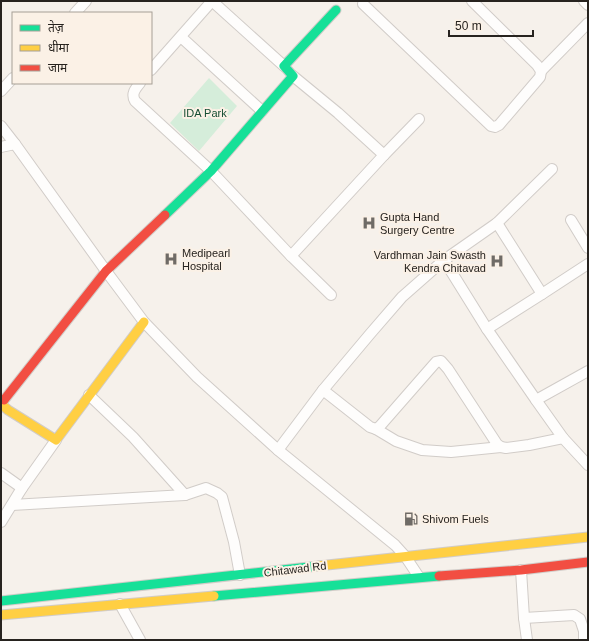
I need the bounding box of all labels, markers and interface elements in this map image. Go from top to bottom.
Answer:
legend [12,12,152,84]
scale bar [449,12,533,38]
text: 50 m [455,19,482,33]
text: तेज़ [48,20,65,35]
text: धीमा [48,40,70,55]
text: जाम [48,61,68,75]
park label: IDA Park [183,107,227,119]
place label: Gupta Hand Surgery Centre [380,211,455,236]
hospital icon: Gupta Hand Surgery Centre [361,215,377,231]
place label: Medipearl Hospital [182,247,230,272]
place label: Vardhman Jain Swasth Kendra Chitavad [374,249,486,274]
hospital icon: Medipearl Hospital [163,251,179,267]
hospital icon: Vardhman Jain Swasth Kendra Chitavad [489,253,505,269]
fuel station icon: Shivom Fuels [403,511,419,527]
place label: Shivom Fuels [422,513,489,525]
street label: Chitawad Rd [263,559,327,579]

